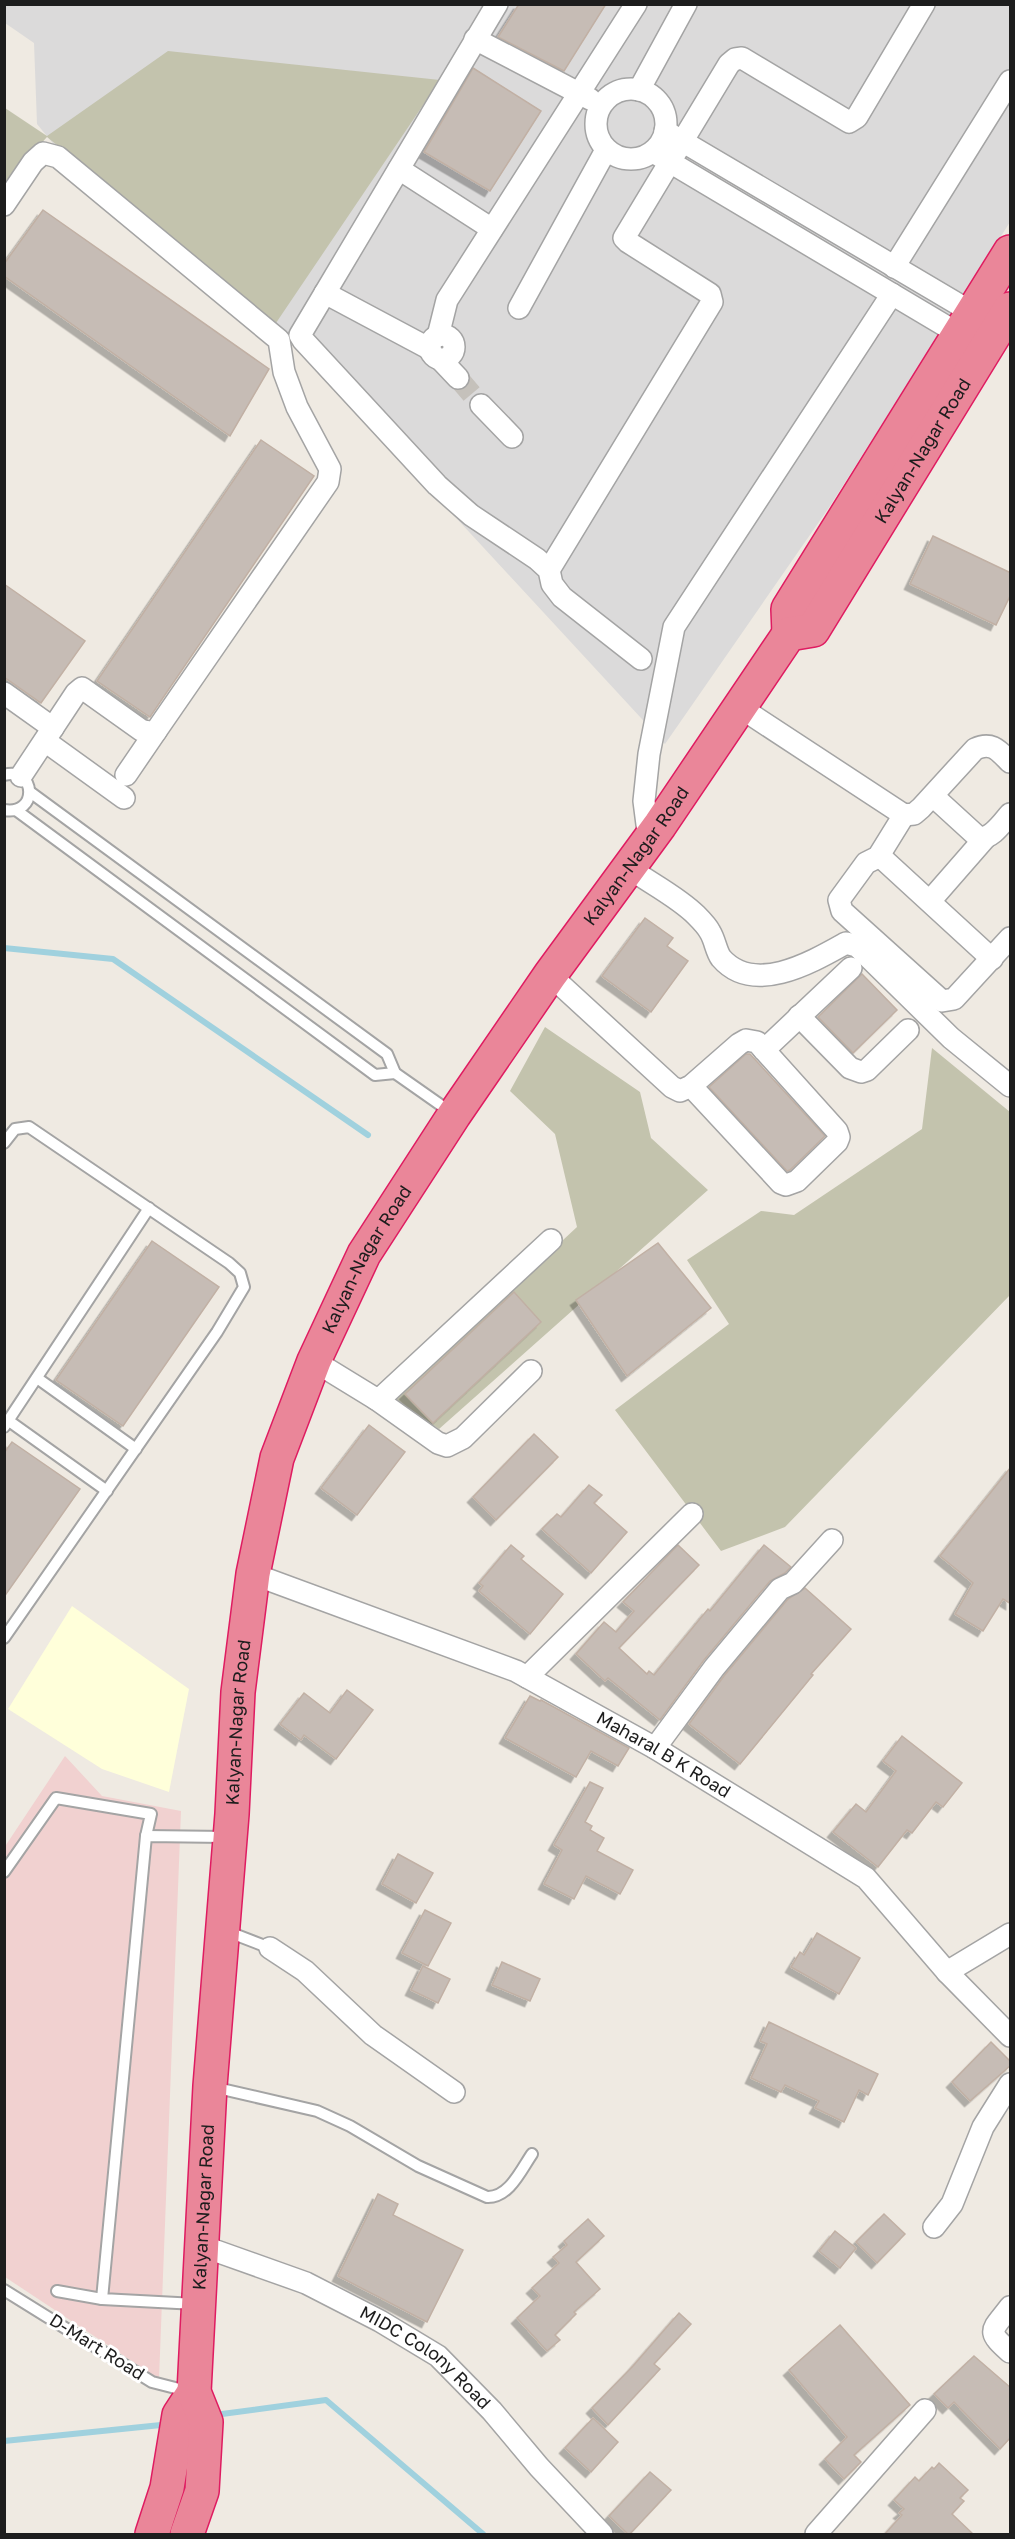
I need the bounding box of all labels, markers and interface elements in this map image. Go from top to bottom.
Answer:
street label: Kalyan-Nagar Road [869,374,975,527]
street label: Kalyan-Nagar Road [578,782,693,929]
street label: Kalyan-Nagar Road [316,1181,416,1337]
street label: Kalyan-Nagar Road [220,1638,255,1806]
street label: Maharal B K Road [593,1706,735,1802]
street label: Kalyan-Nagar Road [187,2124,218,2291]
street label: MIDC Colony Road [357,2301,496,2413]
street label: D-Mart Road [46,2308,149,2384]

